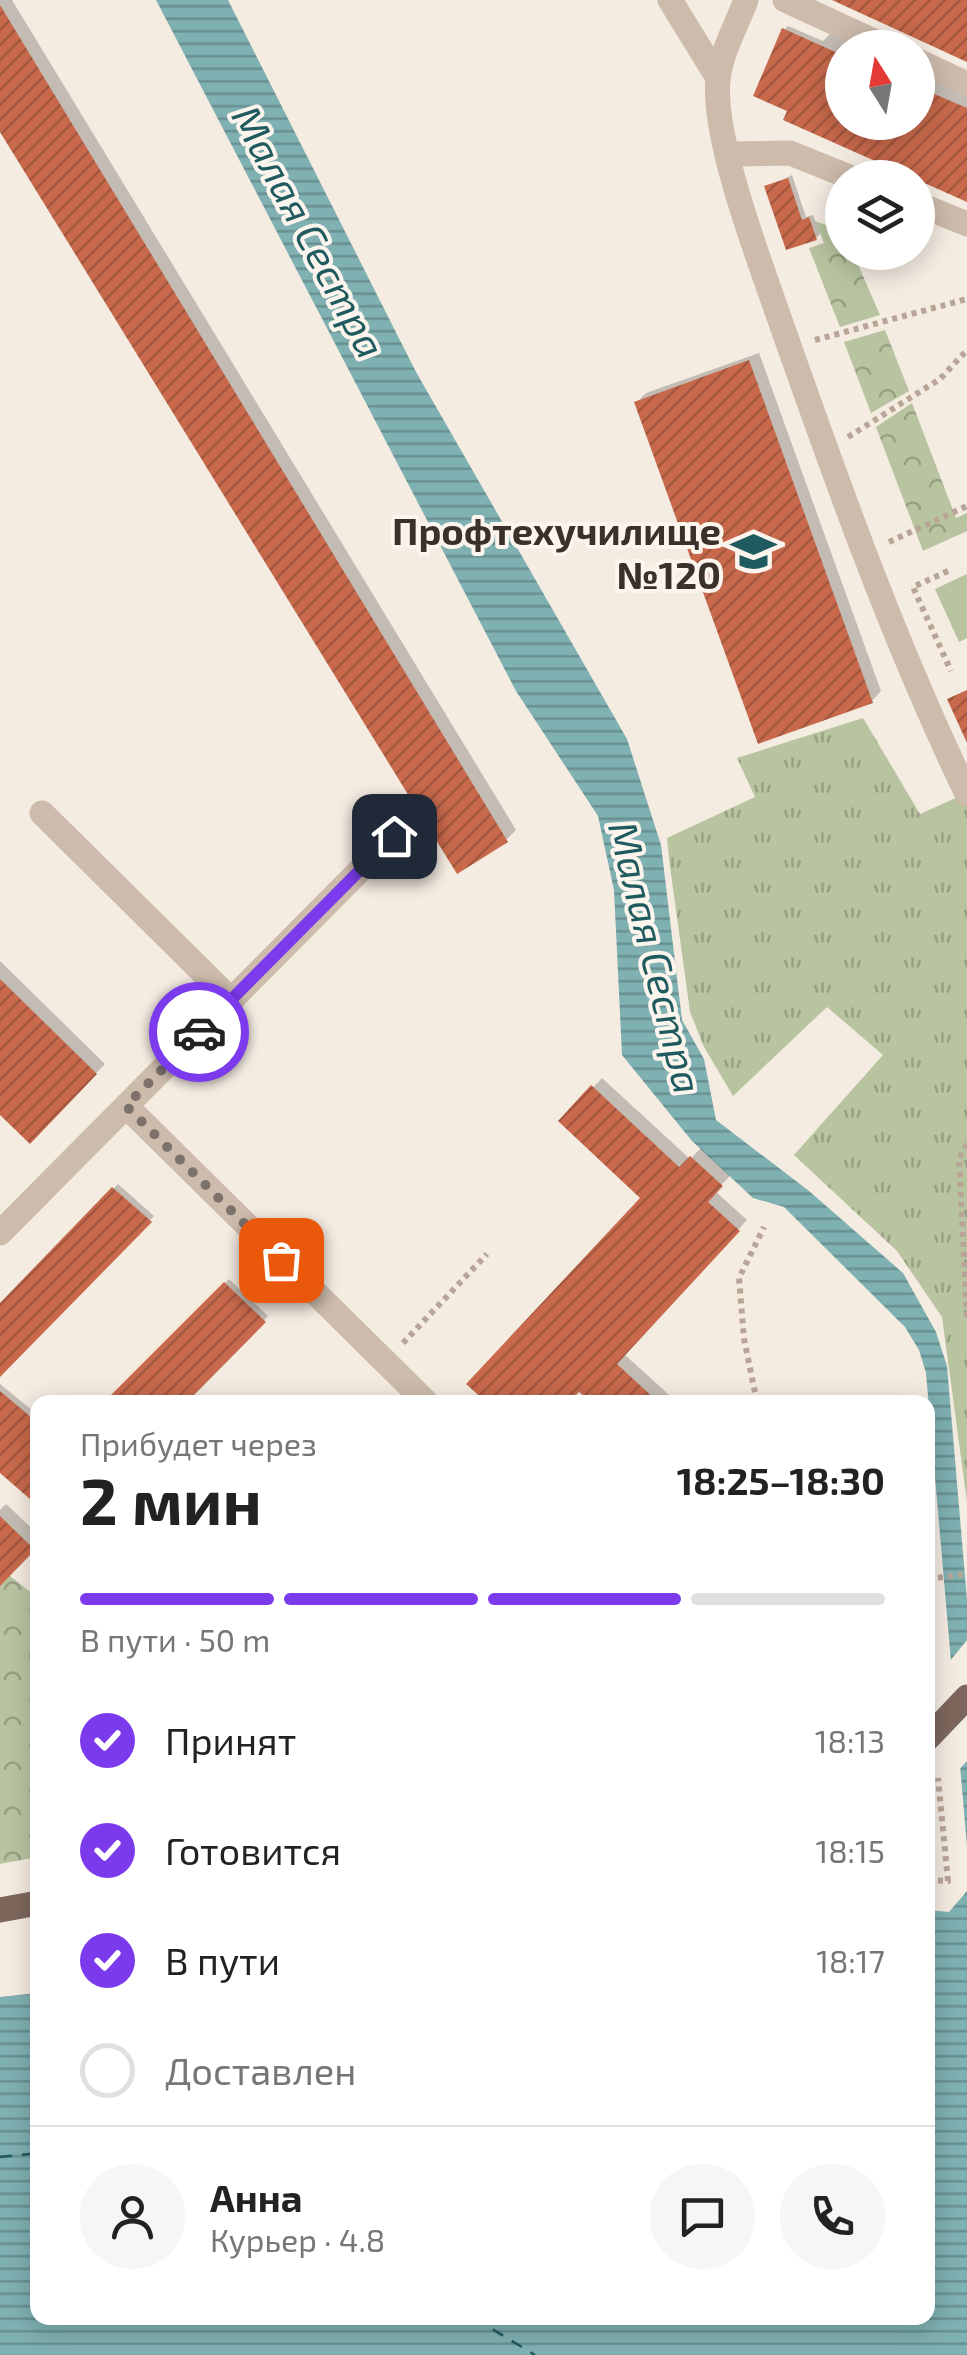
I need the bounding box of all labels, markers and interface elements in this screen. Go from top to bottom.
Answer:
north arrow [825,30,935,140]
map controls [825,30,935,270]
water label: Малая Сестра [223,97,397,365]
button: layers [825,160,935,270]
place label: Профтехучилище №120 [392,507,721,597]
school or university icon: Профтехучилище №120 [730,528,778,576]
pin [352,794,437,879]
icon: home [367,809,422,864]
water label: Малая Сестра [600,816,714,1098]
courier [149,982,249,1082]
icon: car [172,1005,227,1060]
pin [239,1218,324,1303]
icon: bag [254,1233,309,1288]
text: Прибудет через [80,1424,317,1462]
text: 18:25–18:30 [677,1457,885,1503]
text: 2 мин [80,1460,262,1538]
text: В пути · 50 m [80,1620,270,1658]
icon: check [80,1713,135,1768]
text: Принят [165,1717,296,1763]
text: 18:13 [815,1721,885,1759]
icon: check [80,1823,135,1878]
text: Готовится [165,1827,341,1873]
text: 18:15 [815,1831,885,1869]
icon: check [80,1933,135,1988]
text: В пути [165,1937,280,1983]
text: 18:17 [816,1941,885,1979]
text: Доставлен [165,2047,356,2093]
button: person [80,2164,185,2269]
button: chat [650,2164,755,2269]
button: phone [780,2164,885,2269]
text: Анна [210,2174,303,2220]
text: Курьер · 4.8 [210,2220,385,2258]

